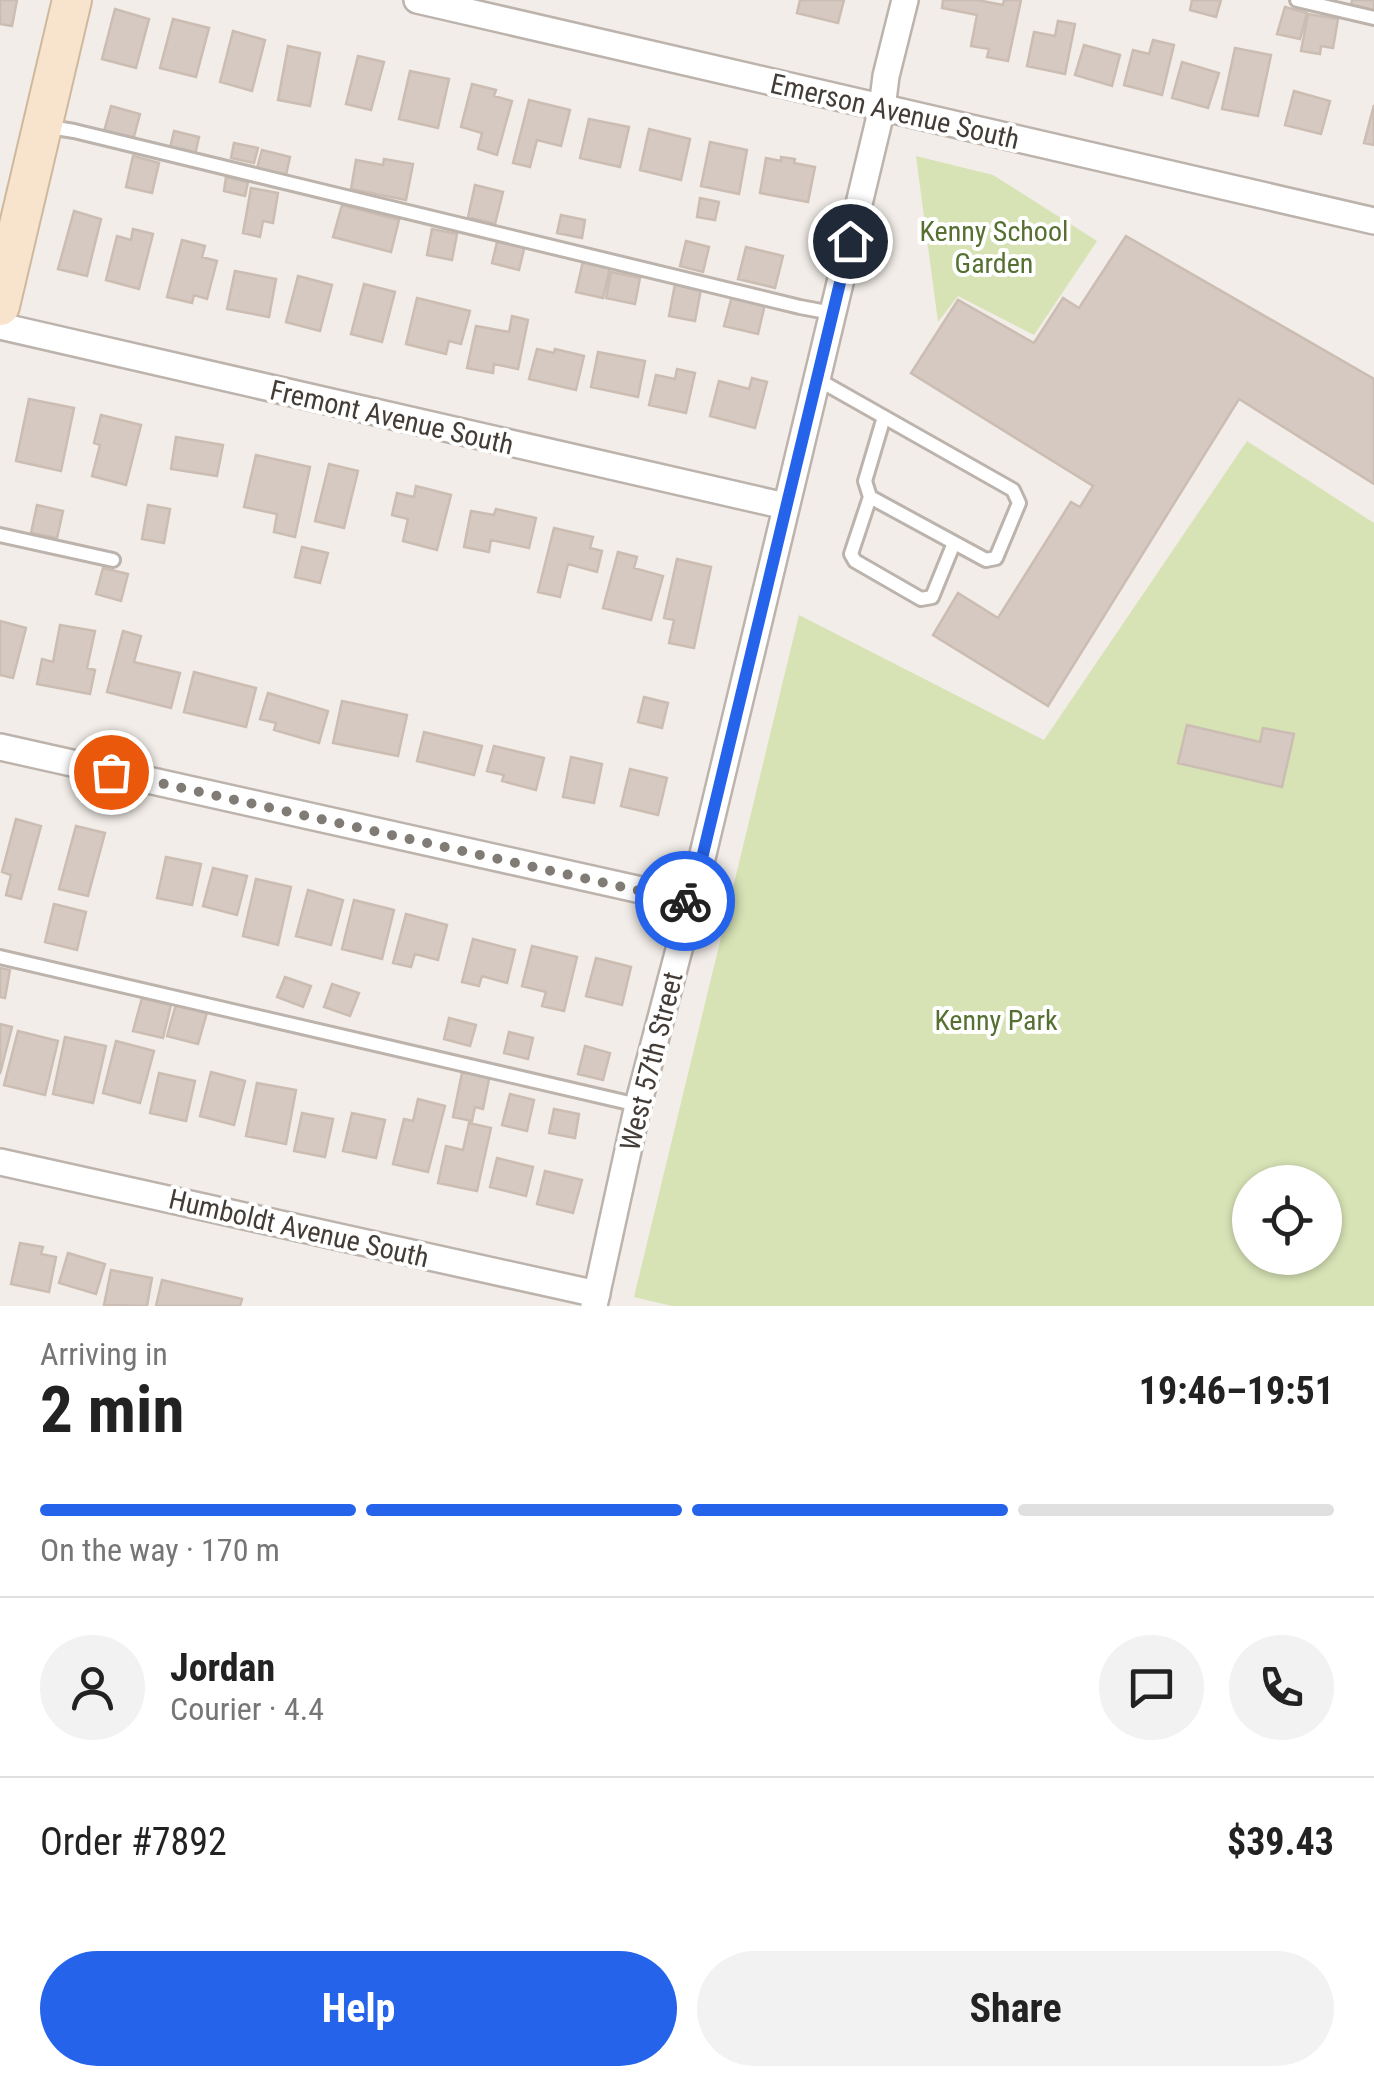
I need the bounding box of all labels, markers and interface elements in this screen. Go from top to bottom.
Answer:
street label: Emerson Avenue South [767,67,1023,156]
pin [808,199,893,284]
icon: home [823,214,878,269]
park label: Kenny School Garden [920,215,1068,280]
street label: Fremont Avenue South [267,373,517,462]
pin [69,730,154,815]
icon: bag [84,745,139,800]
courier [635,851,735,951]
icon: bike [658,874,713,929]
street label: West 57th Street [613,968,690,1154]
park label: Kenny Park [934,1004,1058,1037]
map controls [1232,1165,1342,1275]
button: locate [1232,1165,1342,1275]
street label: Humboldt Avenue South [166,1183,432,1274]
text: Arriving in [40,1335,168,1373]
text: 19:46–19:51 [1139,1369,1334,1413]
text: 2 min [40,1372,184,1448]
text: On the way · 170 m [40,1531,280,1569]
button: person [40,1635,145,1740]
button: chat [1099,1635,1204,1740]
button: phone [1229,1635,1334,1740]
text: Jordan [170,1646,275,1690]
text: Courier · 4.4 [170,1690,324,1728]
text: Order #7892 [40,1820,227,1864]
text: $39.43 [1227,1820,1334,1864]
button: Help [40,1951,677,2066]
button: Share [697,1951,1334,2066]

